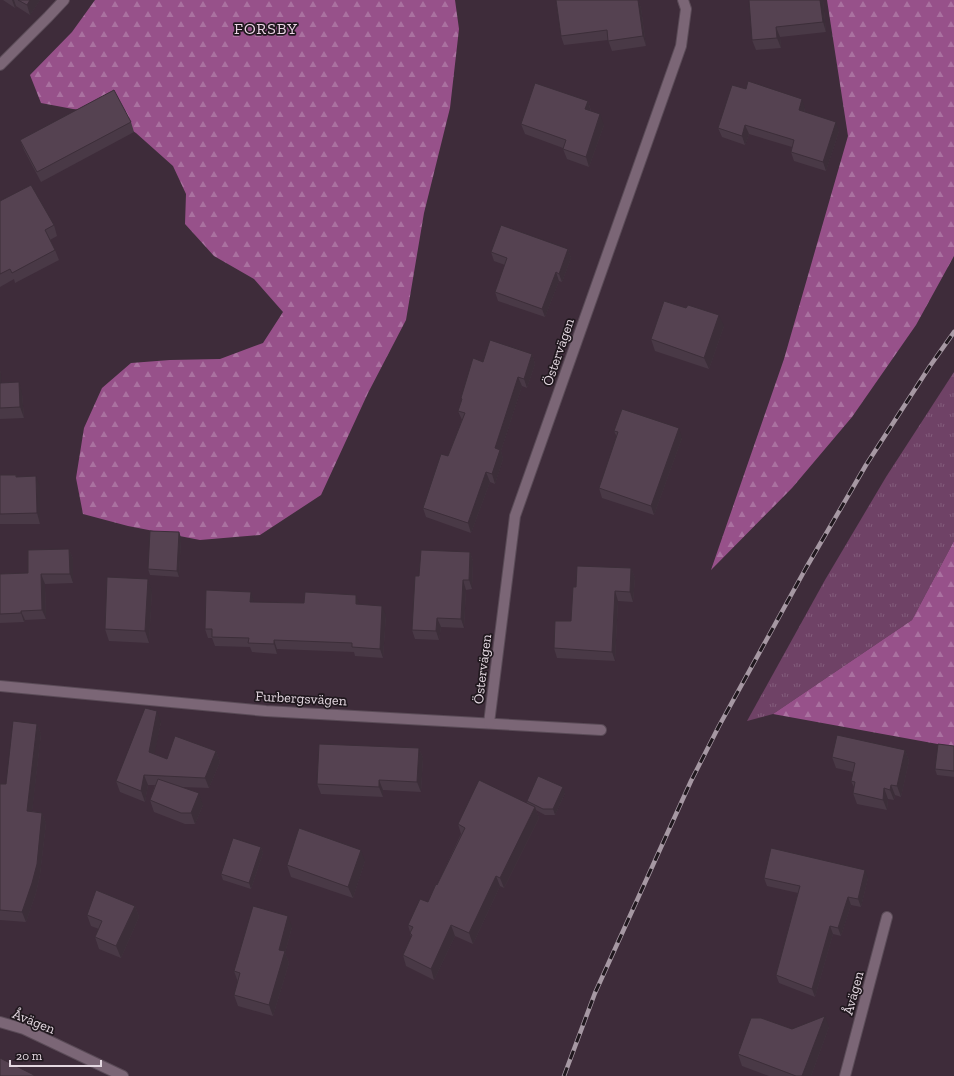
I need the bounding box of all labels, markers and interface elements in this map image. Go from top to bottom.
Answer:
district label: FORSBY [234,19,298,38]
street label: Östervägen [539,316,578,388]
street label: Östervägen [470,633,495,705]
street label: Furbergsvägen [255,688,347,709]
street label: Åvägen [840,969,867,1017]
street label: Åvägen [10,1005,58,1038]
scale bar [10,1042,101,1068]
text: 20 m [16,1049,43,1063]

